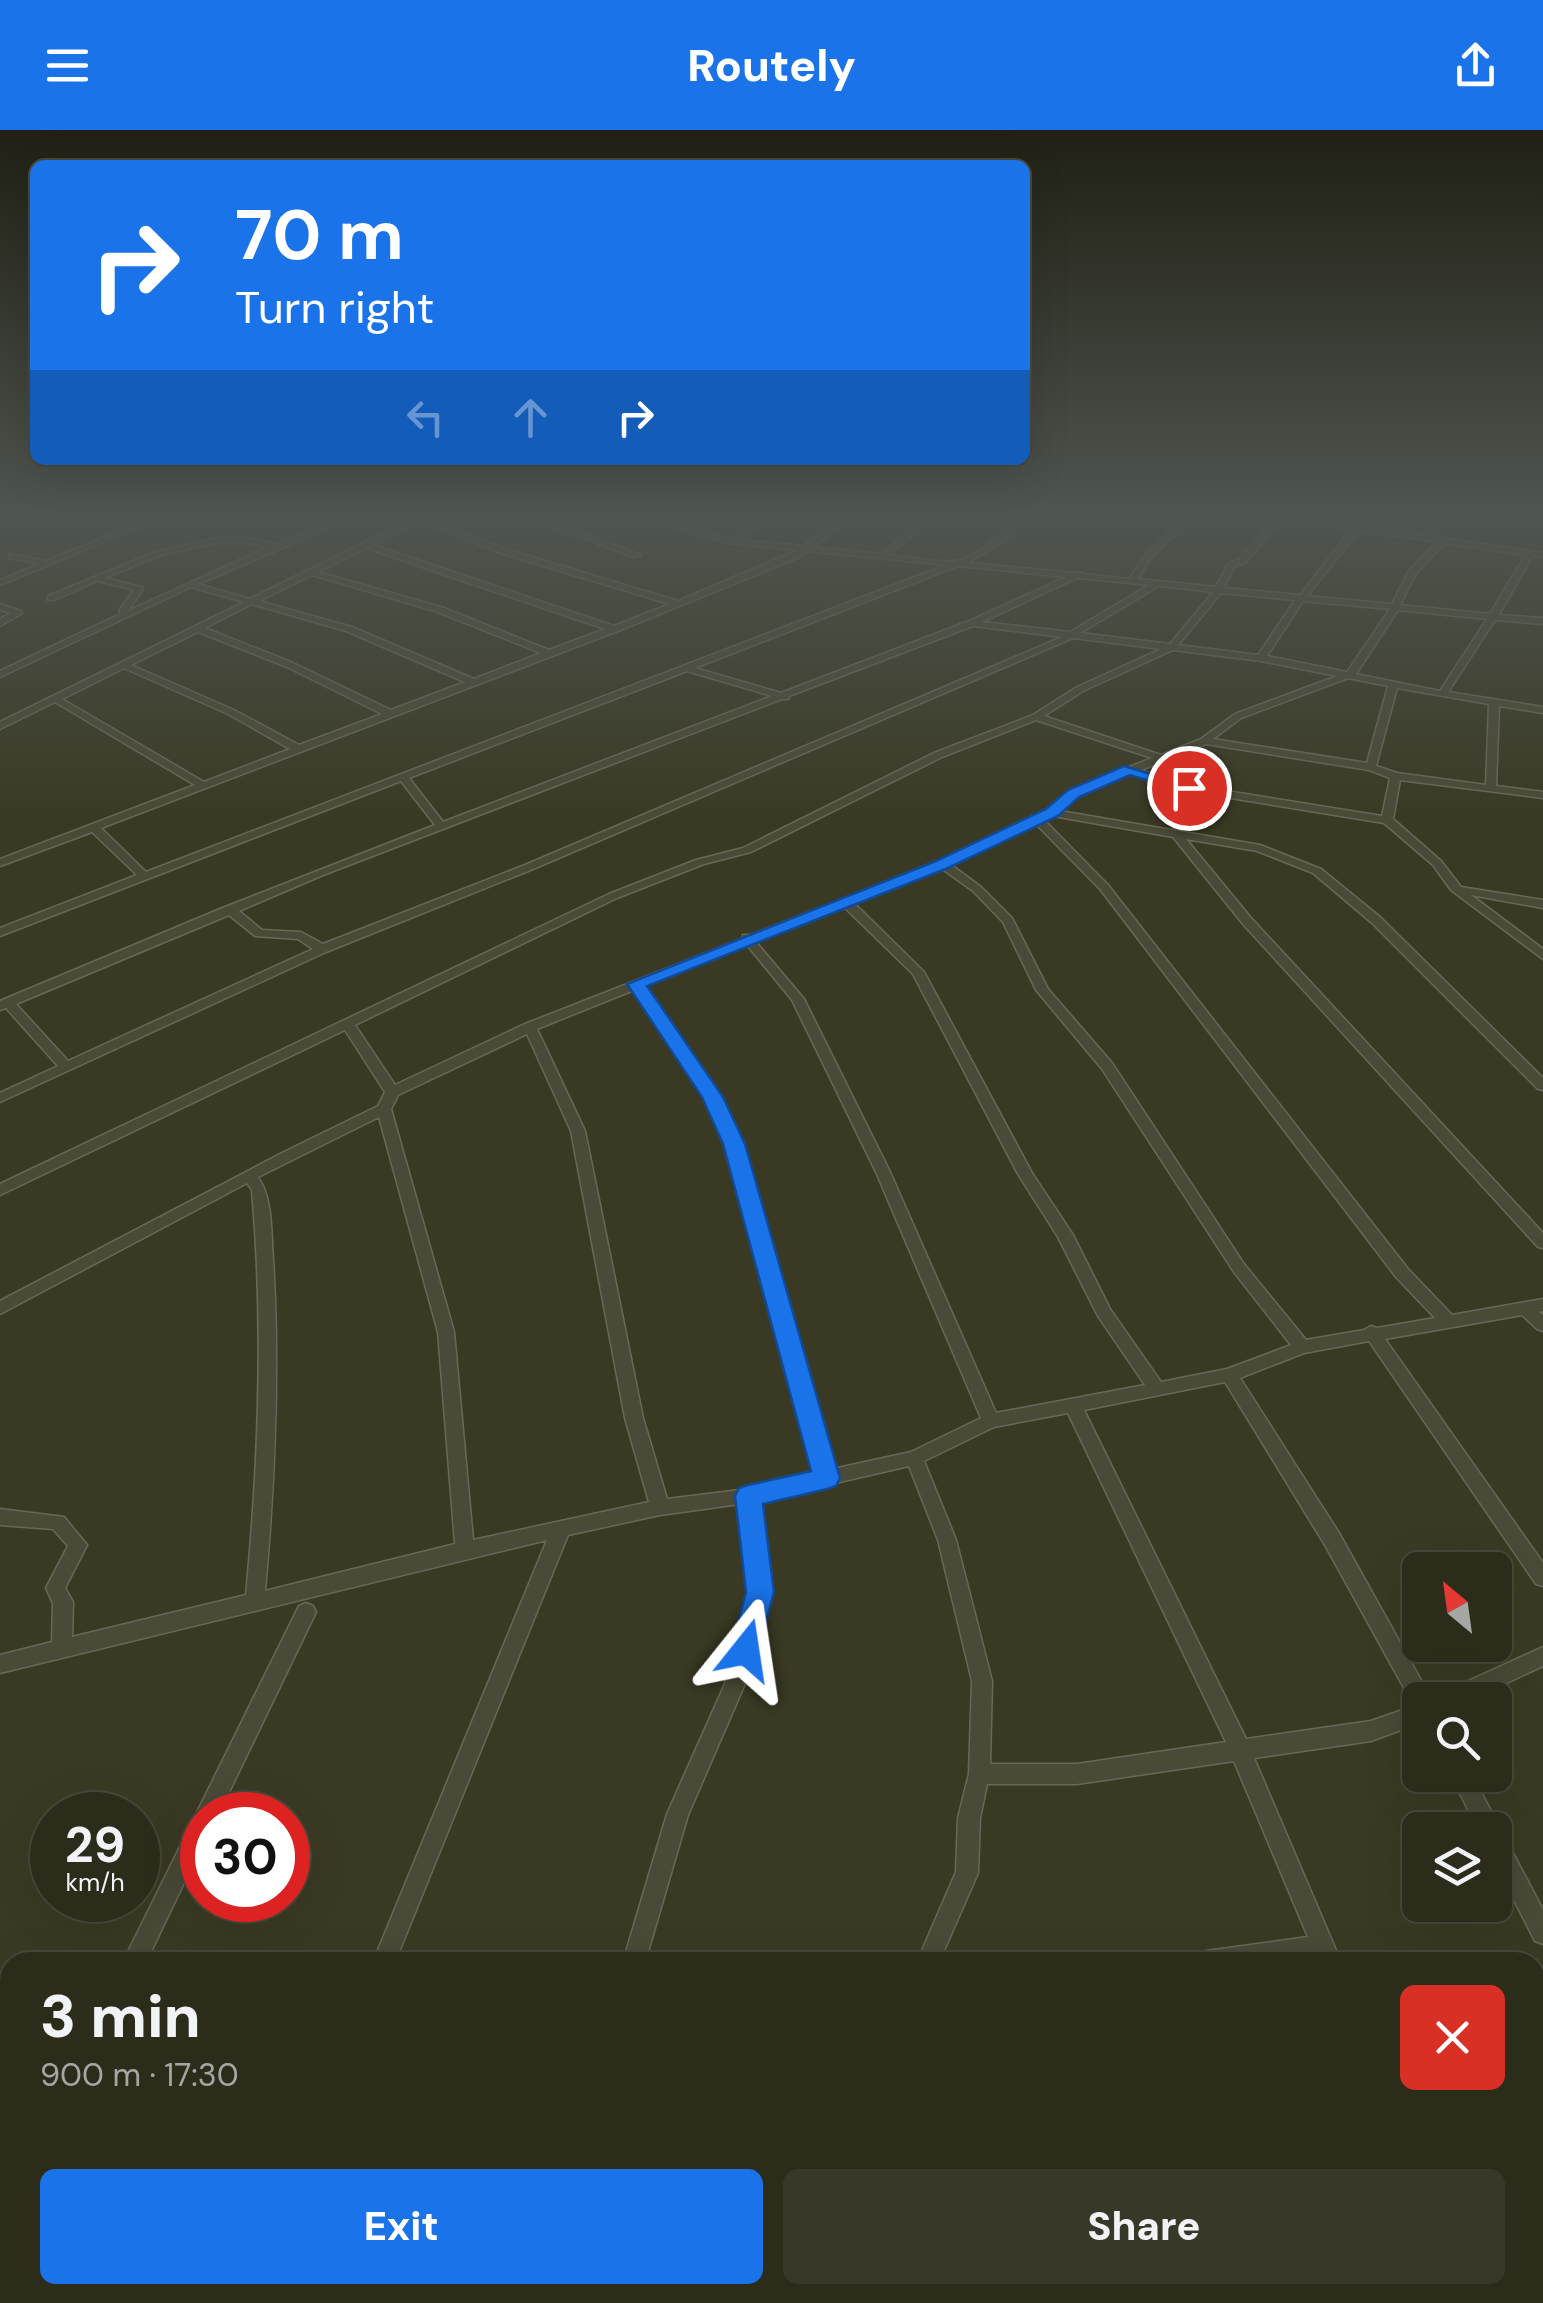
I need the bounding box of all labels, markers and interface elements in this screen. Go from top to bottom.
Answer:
text: Routely [687,36,856,95]
icon: menu [40,38,95,93]
icon: share [1448,38,1503,93]
text: 70 m [235,190,404,281]
icon: right [70,200,200,330]
text: Turn right [235,278,434,337]
icon: left [398,390,453,445]
icon: ahead [503,390,558,445]
icon: right [608,390,663,445]
pin [1147,746,1232,831]
icon: arrive [1162,761,1217,816]
north arrow [1402,1552,1512,1662]
map controls [1402,1552,1512,1922]
position arrow [694,1598,798,1702]
button: search [1402,1682,1512,1792]
speed limit sign: 30 [180,1792,310,1922]
text: 29 [65,1812,125,1878]
button: layers [1402,1812,1512,1922]
text: km/h [65,1866,125,1899]
text: 3 min [40,1977,201,2056]
button: close [1400,1985,1505,2090]
text: 900 m · 17:30 [40,2054,239,2096]
button: Exit [40,2169,763,2284]
button: Share [783,2169,1505,2284]

